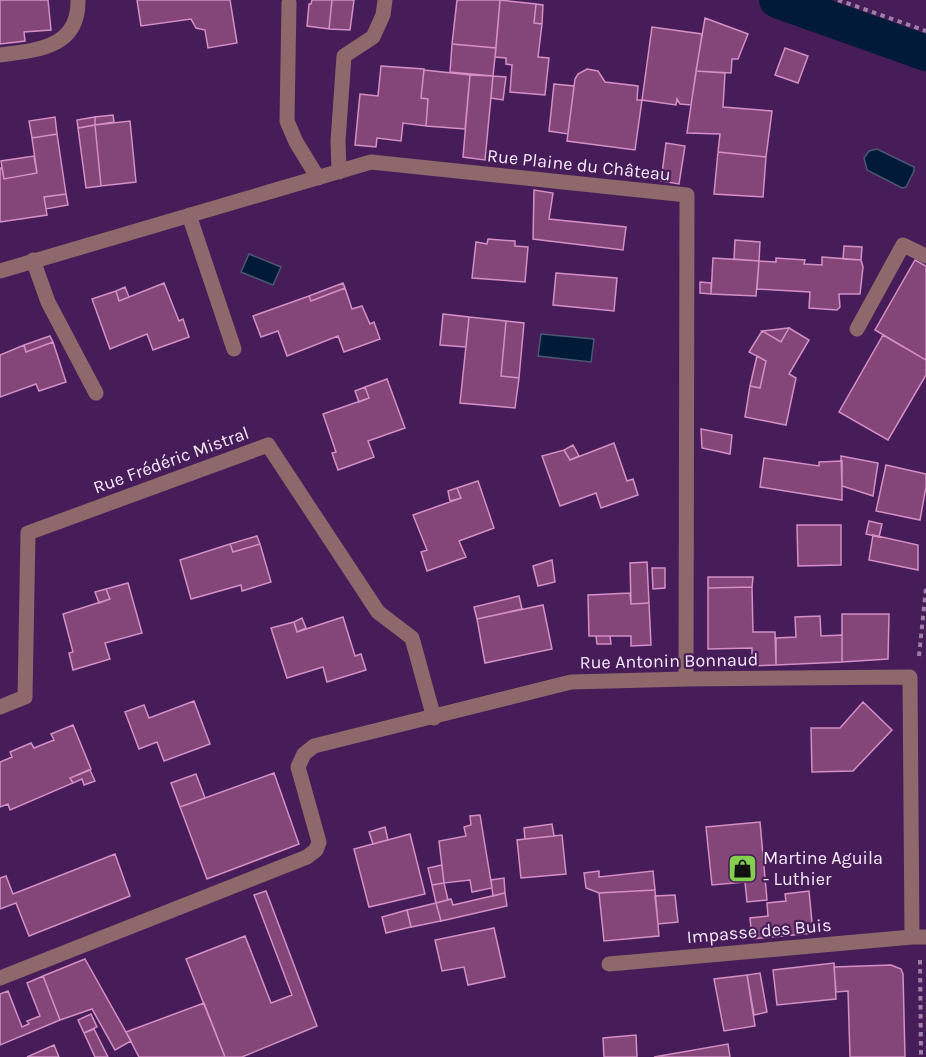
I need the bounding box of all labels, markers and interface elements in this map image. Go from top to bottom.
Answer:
street label: Rue Plaine du Château [486,144,672,186]
street label: Rue Frédéric Mistral [90,422,252,498]
street label: Rue Antonin Bonnaud [579,648,759,674]
place label: Martine Aguila - Luthier [763,847,883,890]
shop icon: Martine Aguila - Luthier [726,852,758,884]
street label: Impasse des Buis [686,914,832,948]

